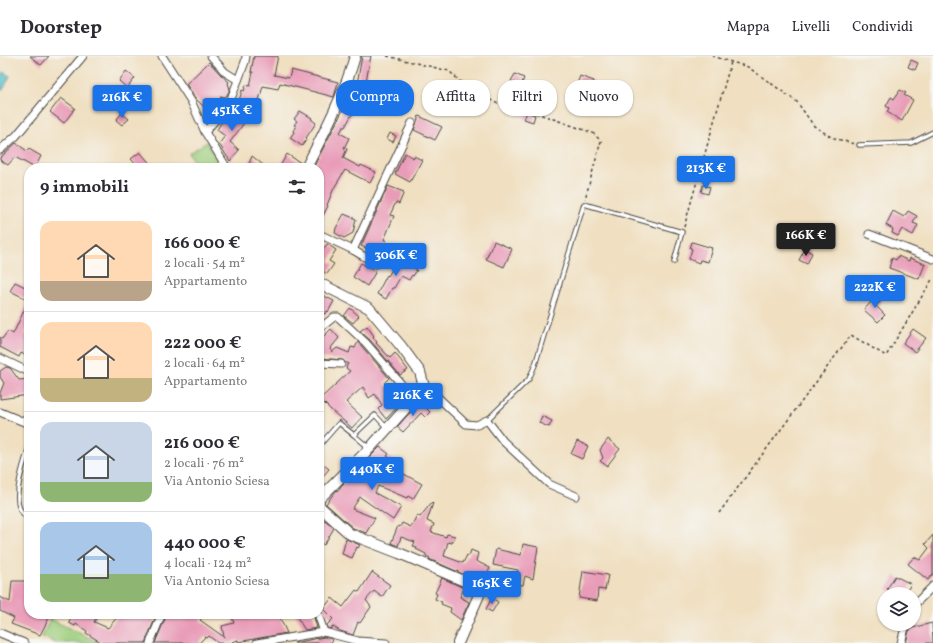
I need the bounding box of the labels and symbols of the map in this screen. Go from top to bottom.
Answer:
pin: 216K € [89,85,155,119]
pin: 451K € [199,98,265,132]
pin: 213K € [673,156,739,190]
pin: 166K € [773,223,839,257]
pin: 306K € [363,243,429,277]
pin: 222K € [842,275,908,309]
pin: 216K € [380,383,446,417]
pin: 440K € [339,457,405,491]
pin: 165K € [459,571,525,605]

